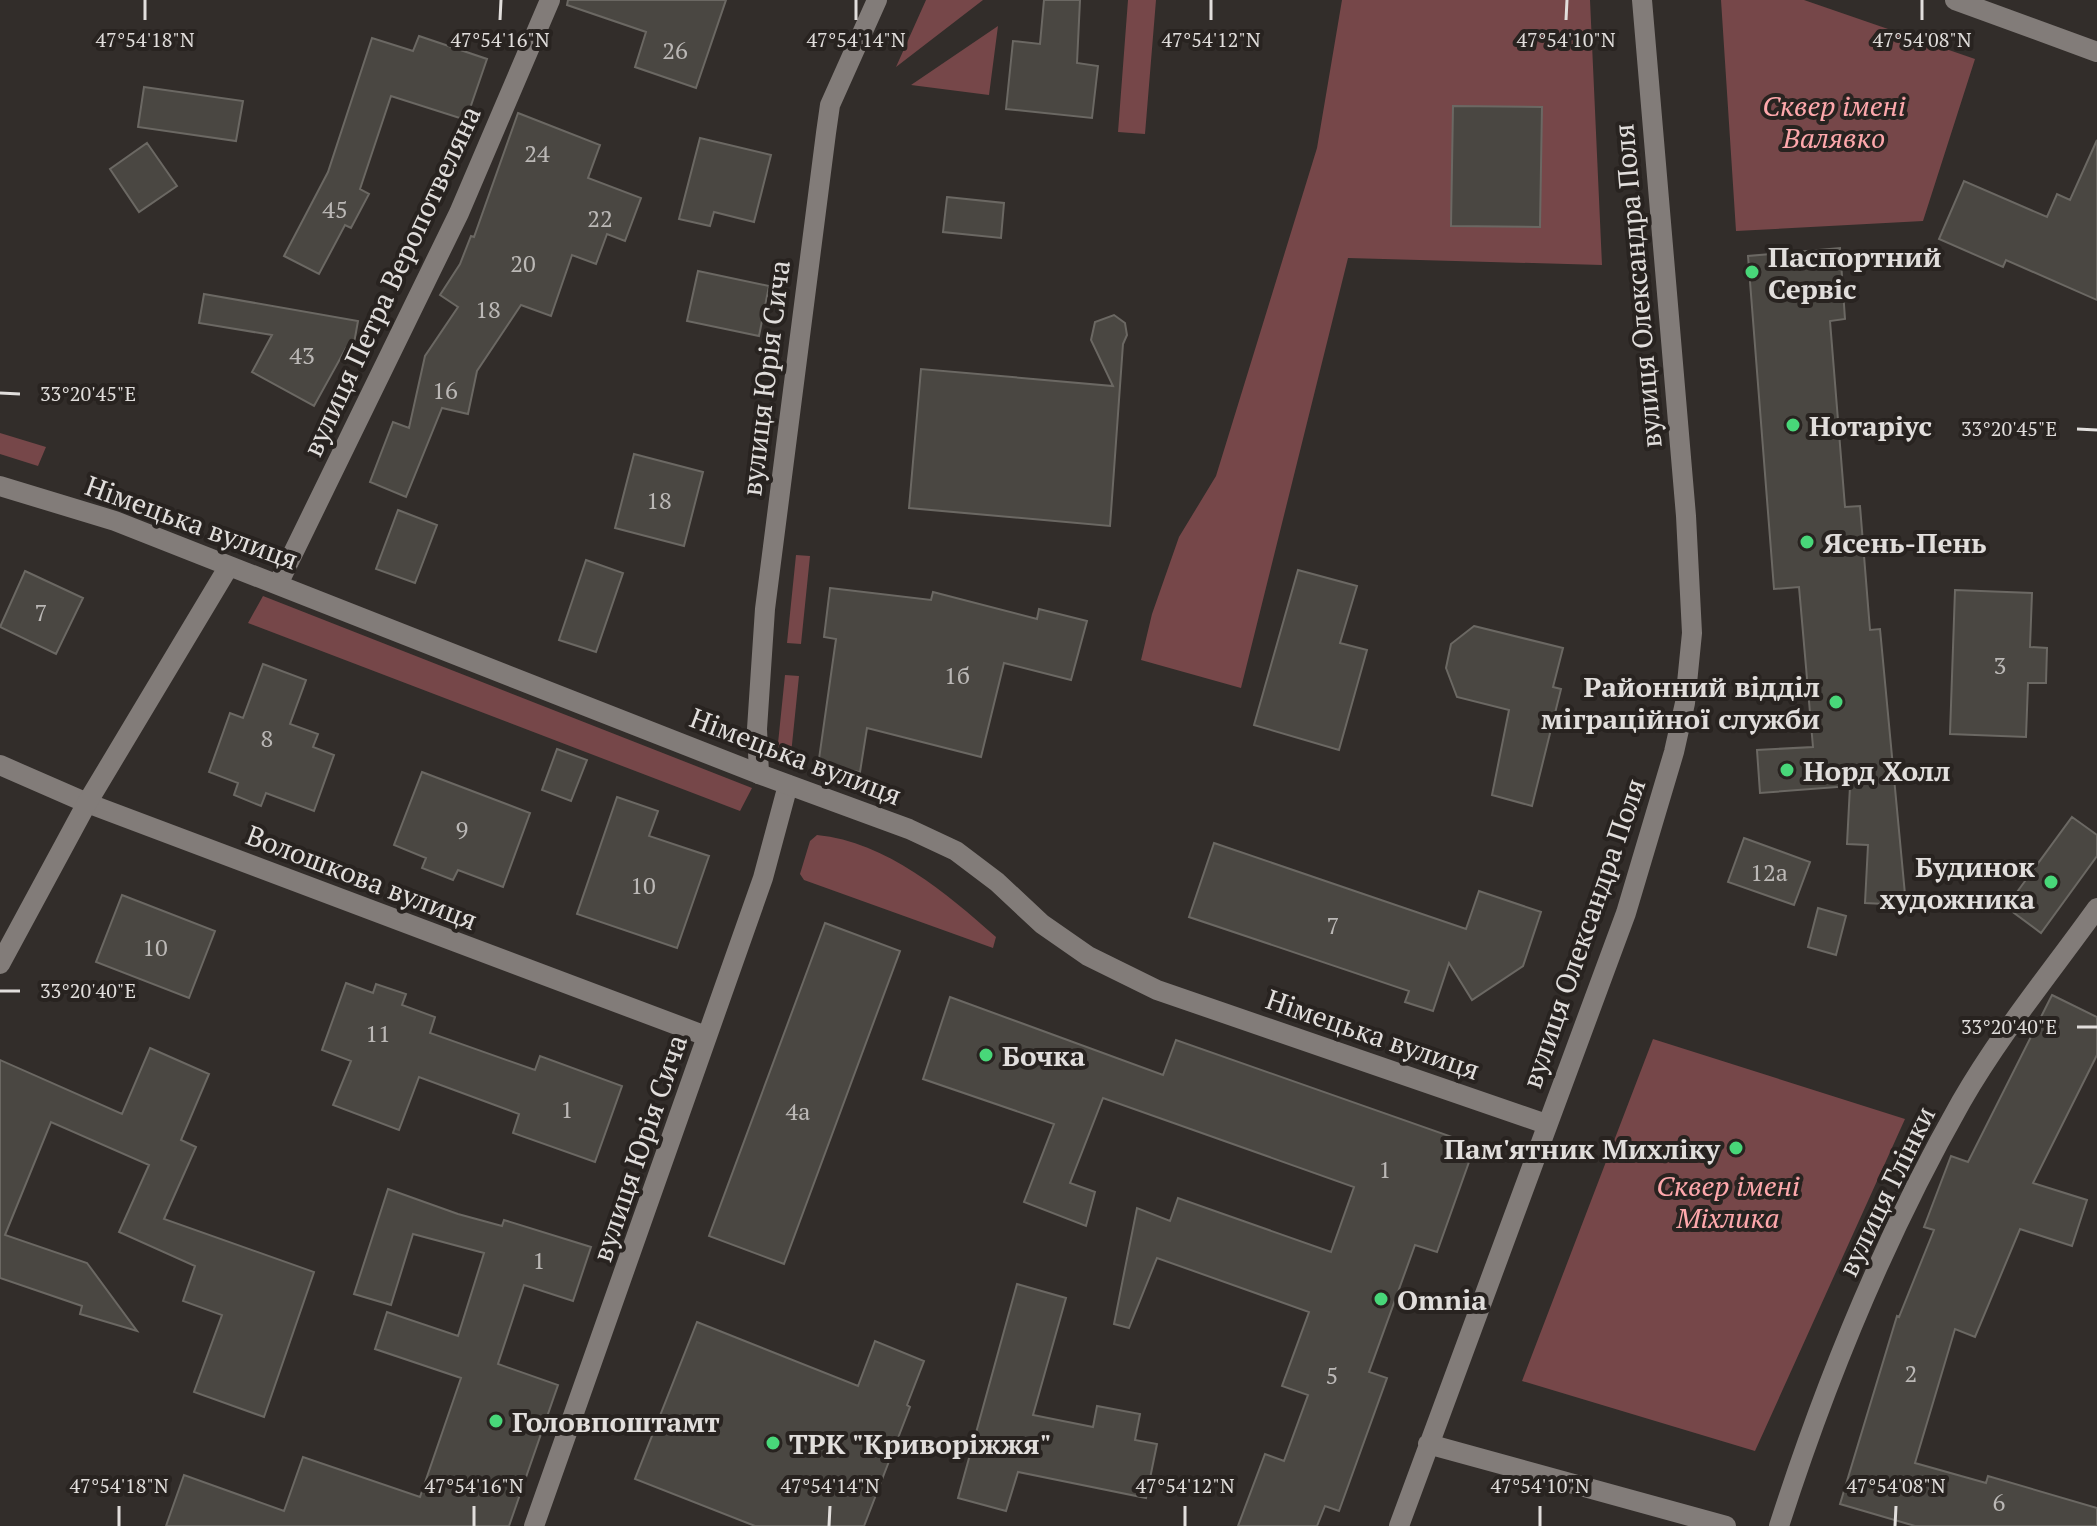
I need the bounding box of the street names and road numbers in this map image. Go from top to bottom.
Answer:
street label: вулиця Петра Веропотвеляна [293,100,489,462]
street label: вулиця Олександра Поля [1604,122,1670,450]
street label: вулиця Юрія Сича [732,258,798,498]
street label: Німецька вулиця [81,466,303,578]
street label: Німецька вулиця [685,699,907,813]
street label: вулиця Олександра Поля [1513,773,1653,1093]
street label: Волошкова вулиця [241,816,483,938]
street label: Німецька вулиця [1261,980,1485,1088]
street label: вулиця Юрія Сича [583,1030,695,1266]
street label: вулиця Глінки [1829,1100,1943,1282]

